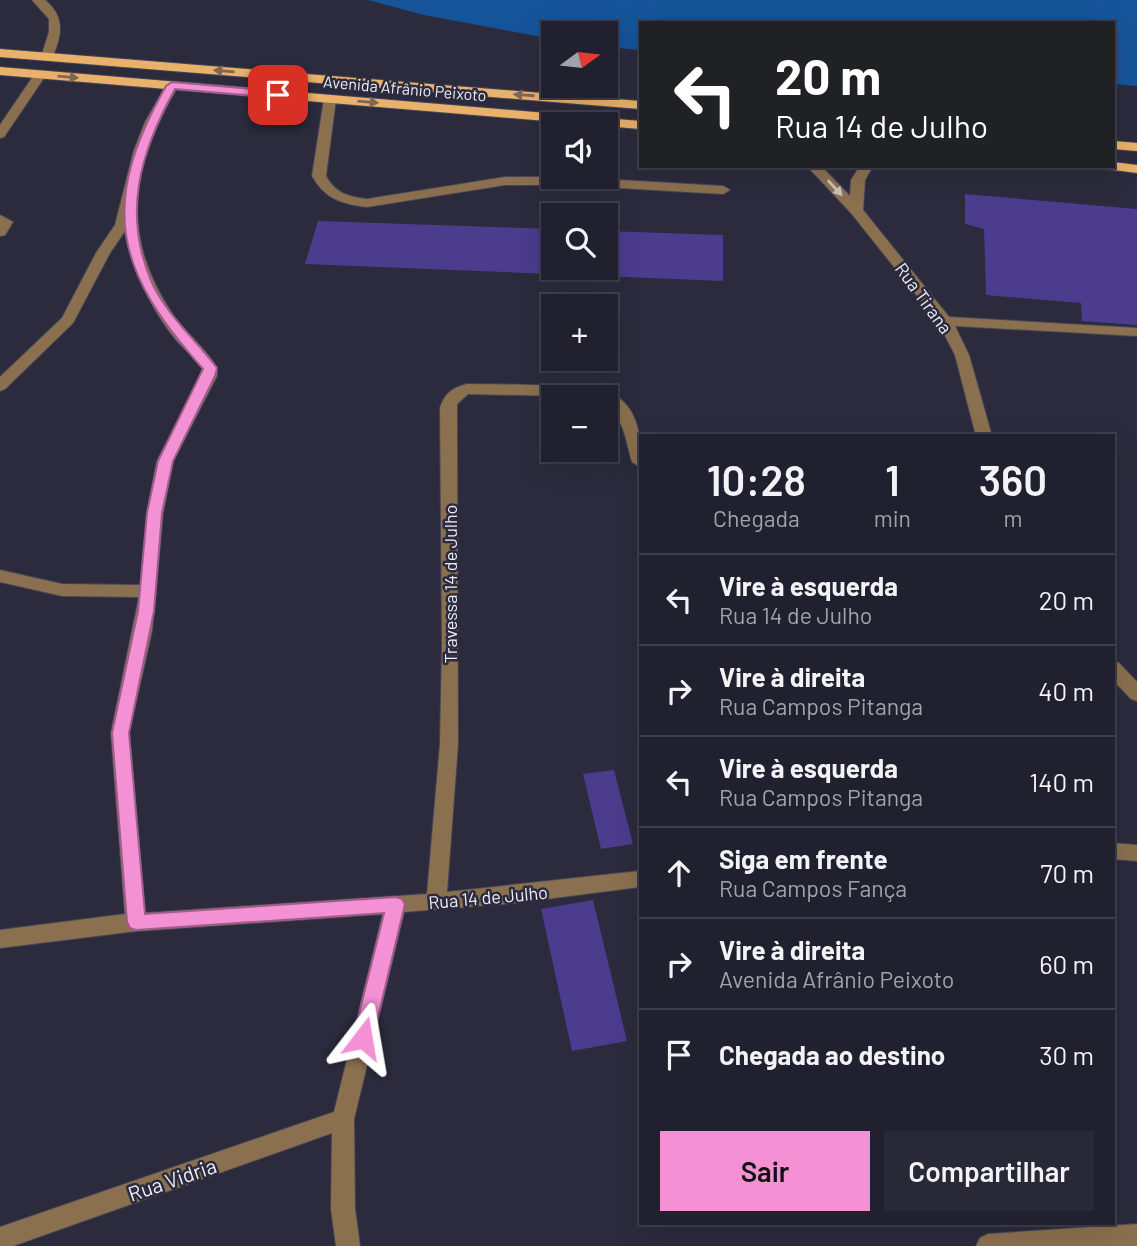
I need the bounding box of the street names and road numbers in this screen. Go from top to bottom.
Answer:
street label: Avenida Afrânio Peixoto [323,71,487,105]
street label: Rua Tirana [891,258,957,338]
street label: Travessa 14 de Julho [439,505,461,663]
street label: Rua 14 de Julho [427,881,549,913]
street label: Rua Vidria [124,1152,220,1206]

